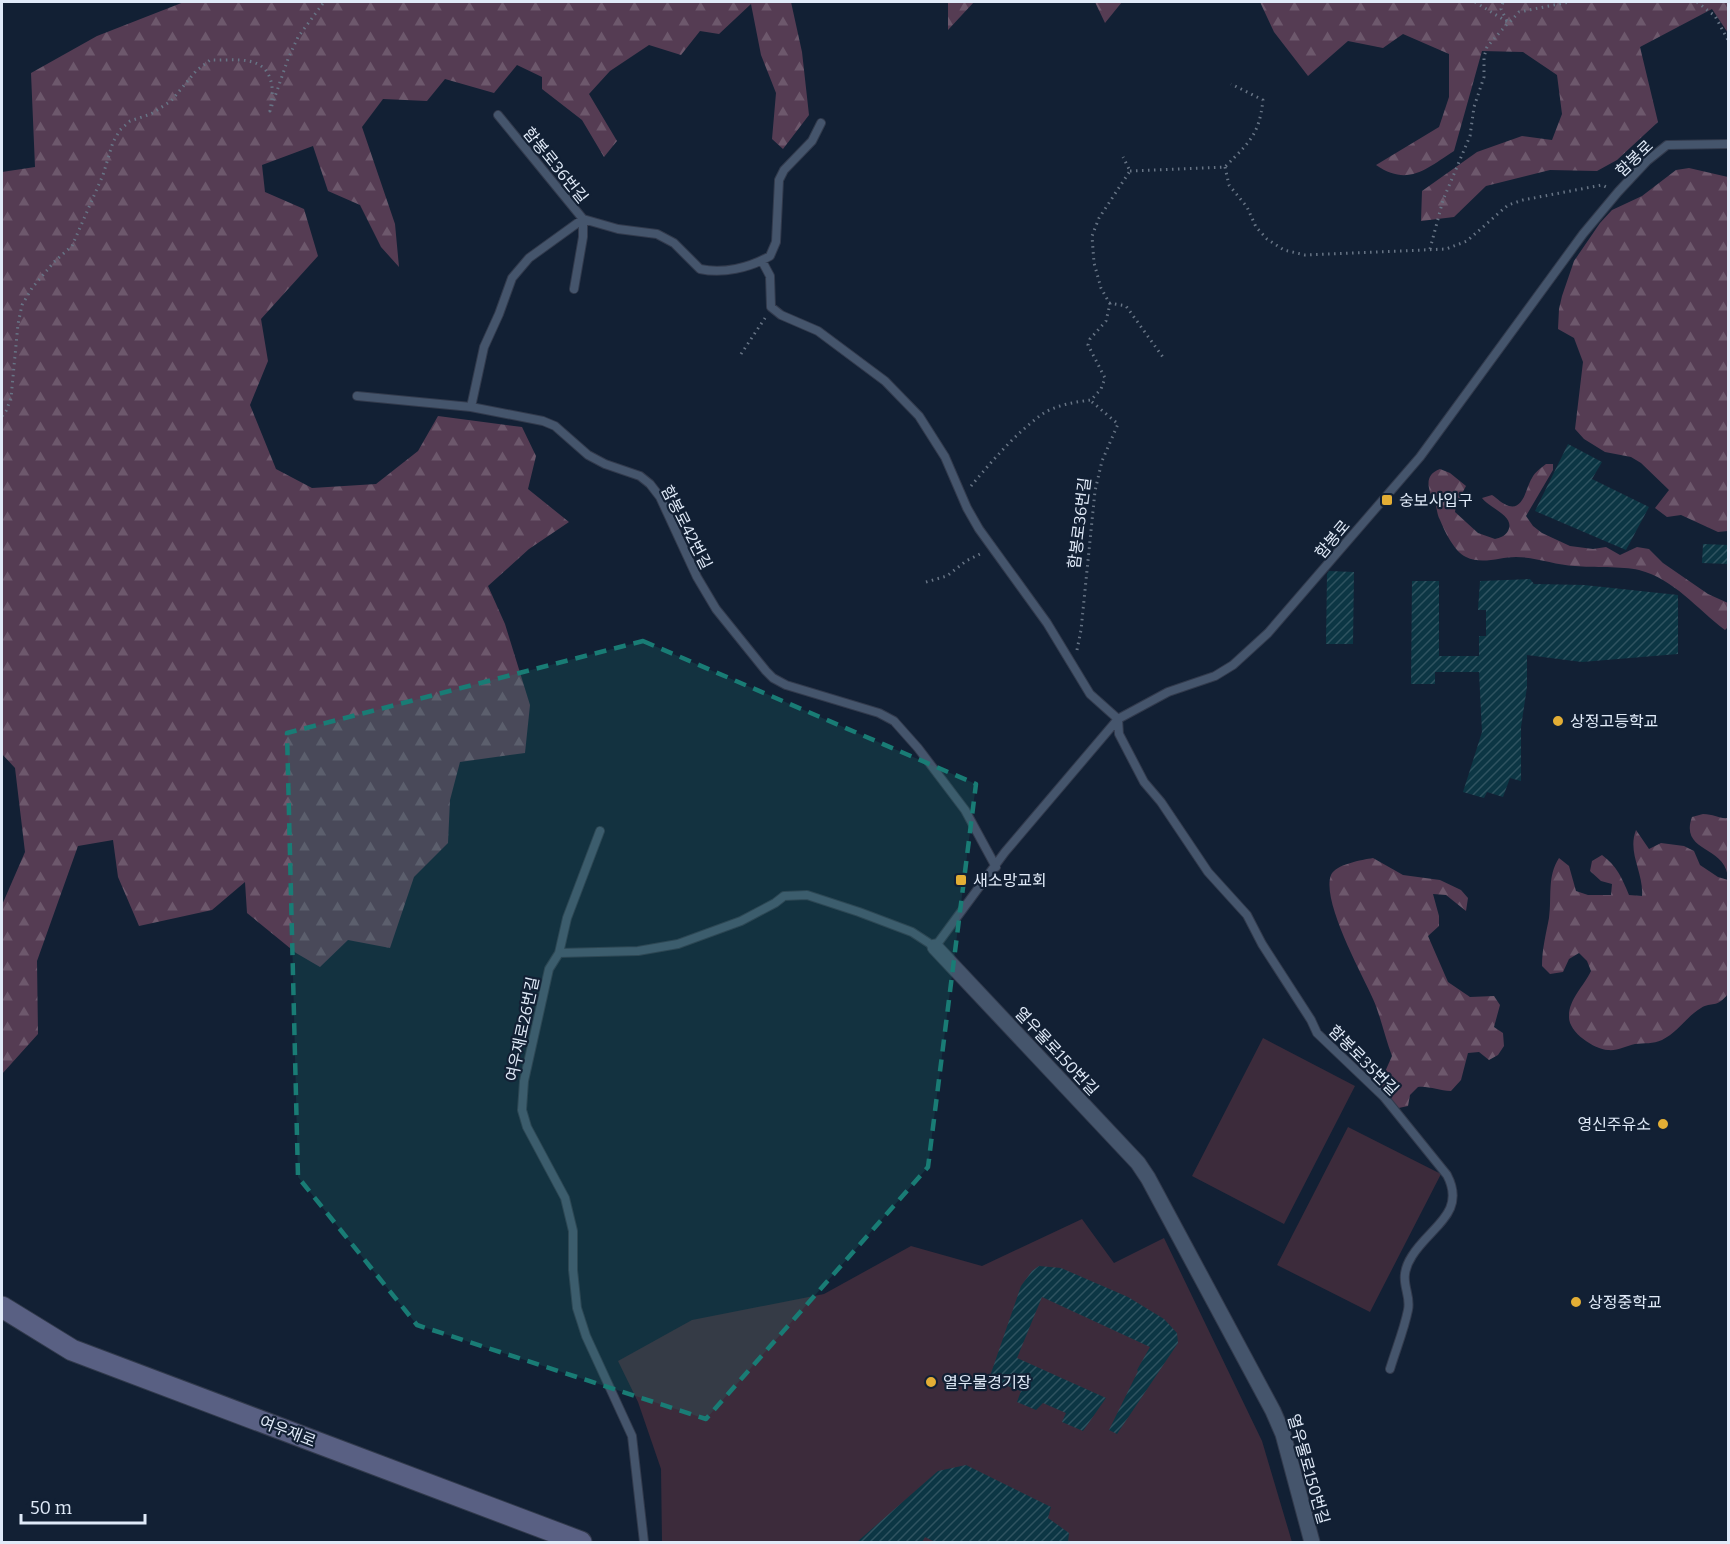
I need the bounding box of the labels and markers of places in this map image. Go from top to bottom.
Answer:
place label: 숭보사입구 [1399,491,1473,510]
marker: 숭보사입구 [1380,493,1394,507]
place label: 상정고등학교 [1570,712,1658,731]
marker: 상정고등학교 [1551,714,1565,728]
place label: 새소망교회 [973,871,1047,890]
marker: 새소망교회 [954,873,968,887]
place label: 영신주유소 [1577,1115,1651,1134]
marker: 영신주유소 [1656,1117,1670,1131]
place label: 상정중학교 [1588,1293,1662,1312]
marker: 상정중학교 [1569,1295,1583,1309]
place label: 열우물경기장 [943,1373,1032,1392]
marker: 열우물경기장 [924,1375,938,1389]

